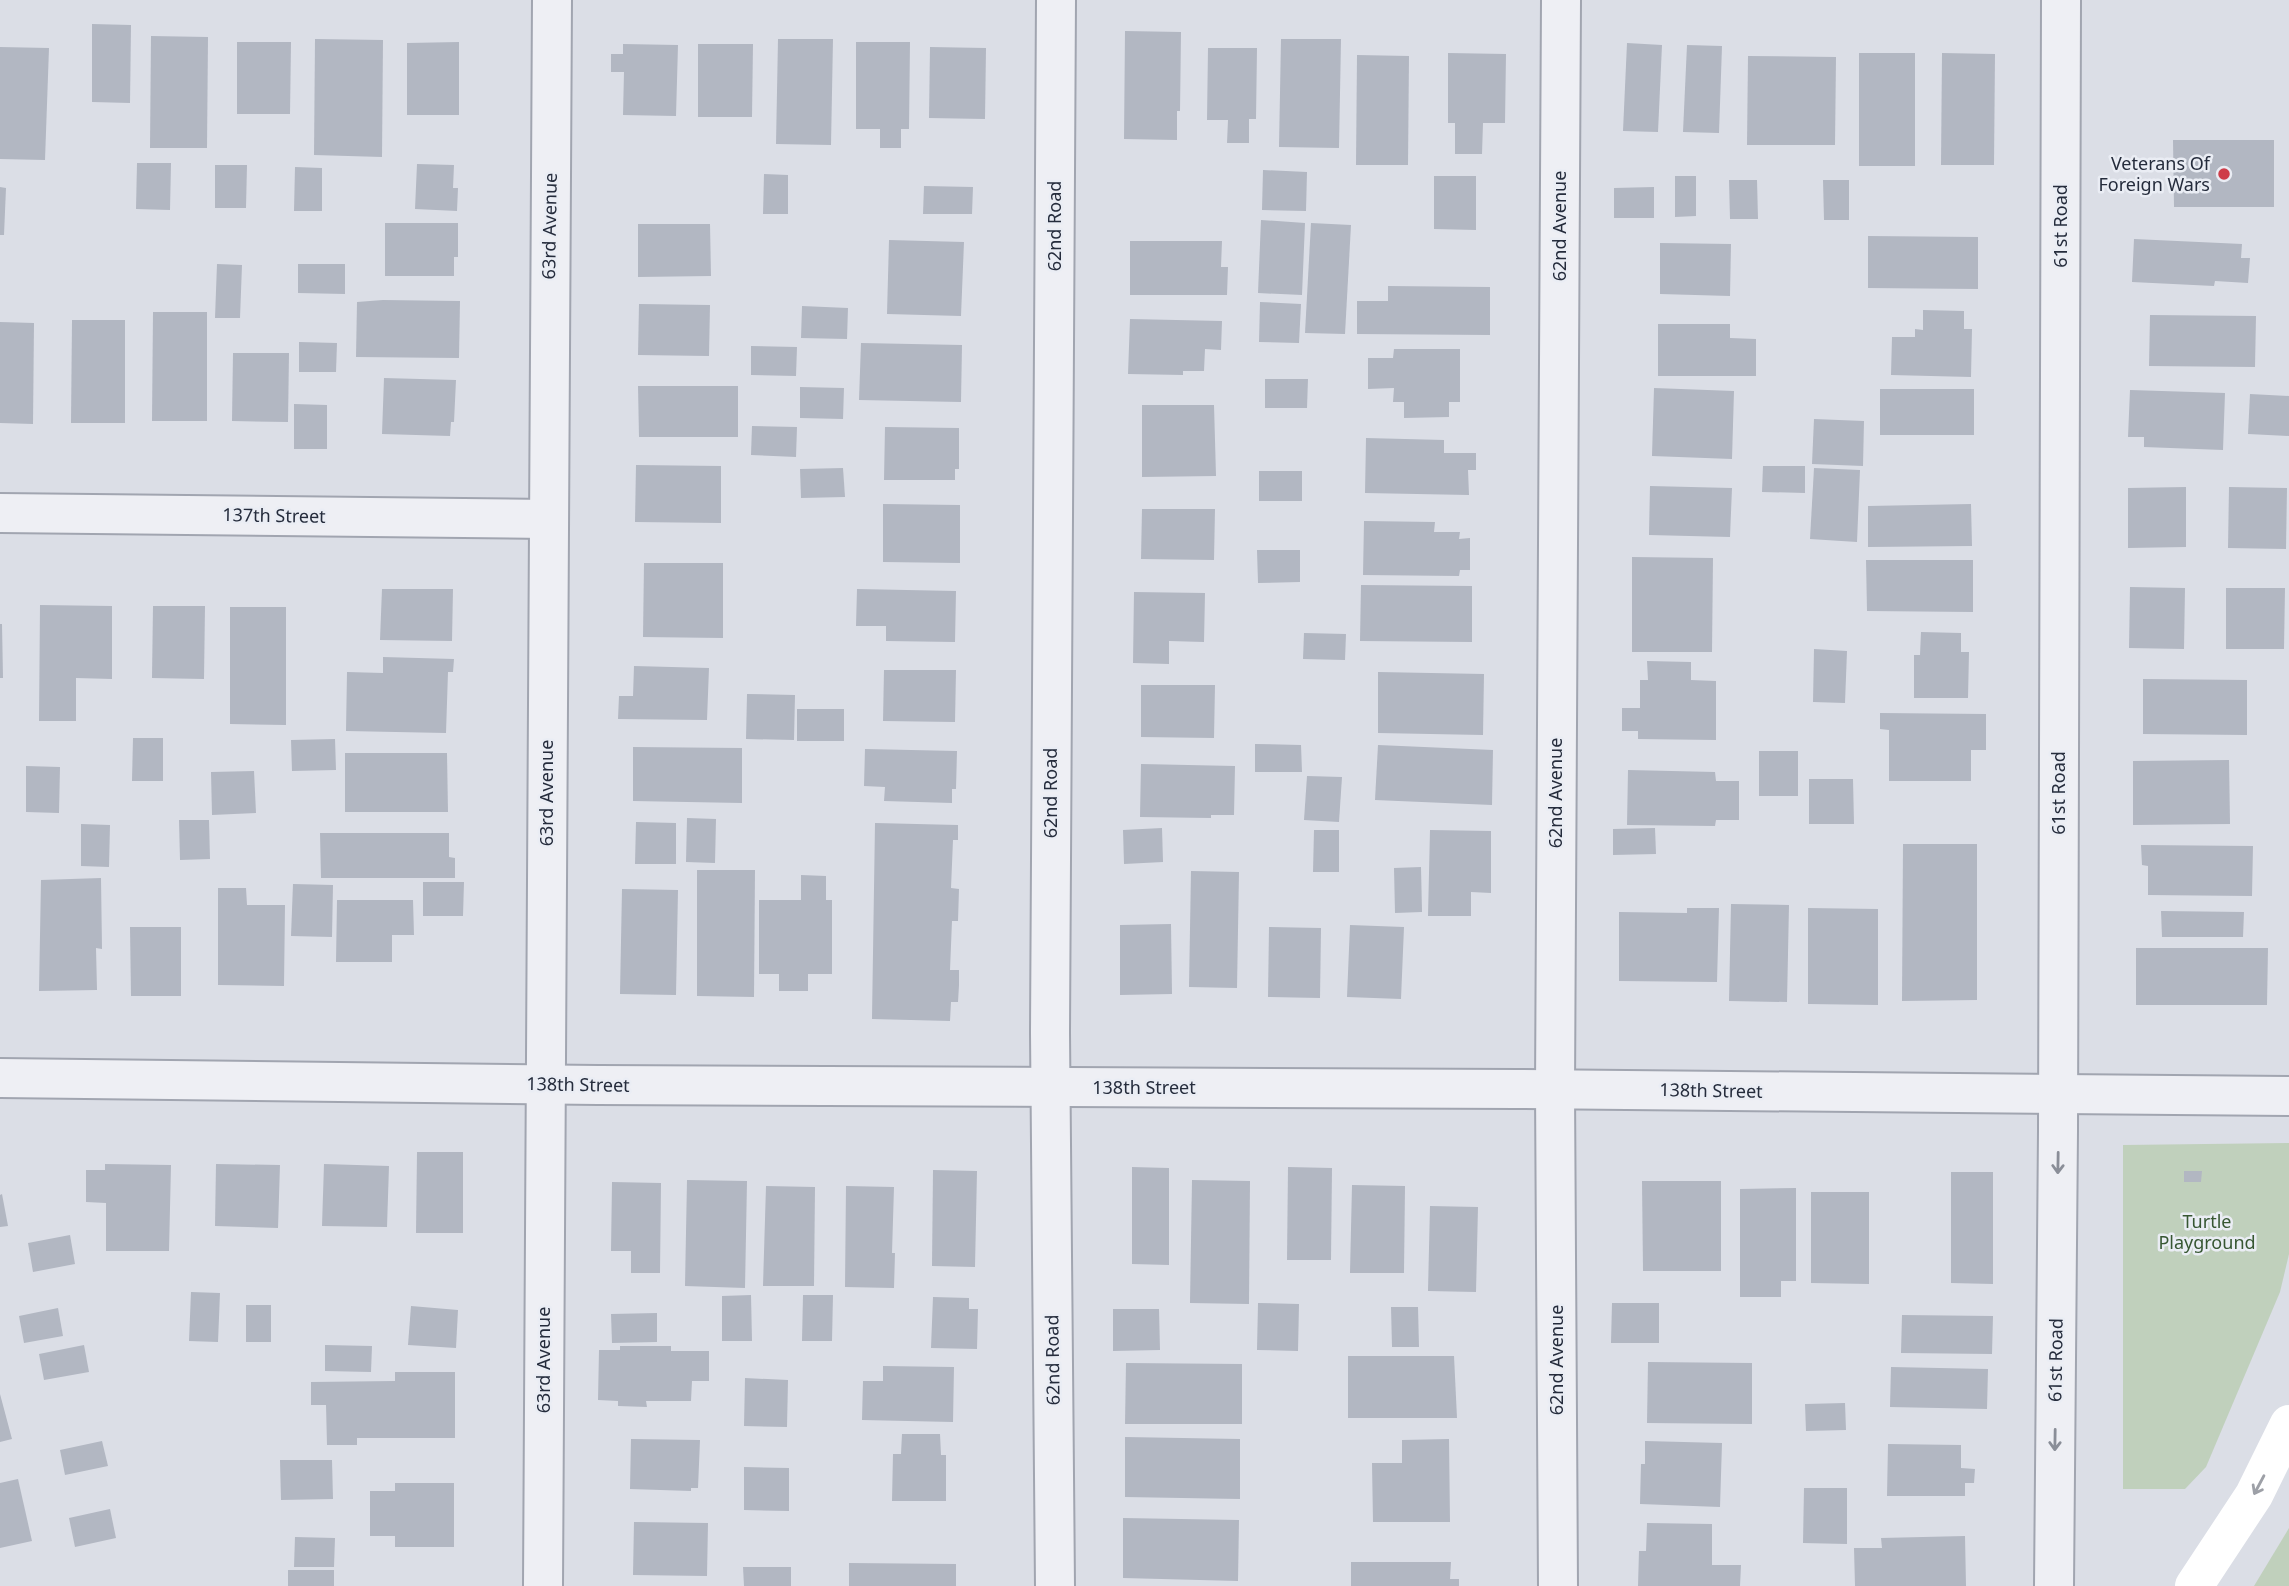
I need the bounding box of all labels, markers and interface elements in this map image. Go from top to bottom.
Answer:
place label: Veterans Of Foreign Wars [2098,151,2211,196]
marker: Veterans Of Foreign Wars [2216,166,2232,182]
street label: 62nd Avenue [1547,171,1571,281]
street label: 63rd Avenue [536,172,562,279]
street label: 62nd Road [1042,181,1066,271]
street label: 61st Road [2048,184,2072,268]
street label: 137th Street [222,502,326,528]
street label: 62nd Avenue [1543,738,1567,848]
street label: 63rd Avenue [534,740,558,846]
street label: 62nd Road [1038,748,1062,838]
street label: 61st Road [2046,751,2070,835]
street label: 138th Street [526,1071,630,1097]
street label: 138th Street [1092,1075,1196,1099]
street label: 138th Street [1659,1077,1763,1103]
one-way arrow [2051,1151,2065,1174]
park label: Turtle Playground [2158,1209,2256,1254]
street label: 62nd Avenue [1544,1305,1568,1415]
street label: 63rd Avenue [531,1307,555,1413]
street label: 62nd Road [1039,1314,1065,1406]
street label: 61st Road [2042,1318,2068,1402]
one-way arrow [2048,1428,2062,1451]
one-way arrow [2251,1474,2265,1495]

